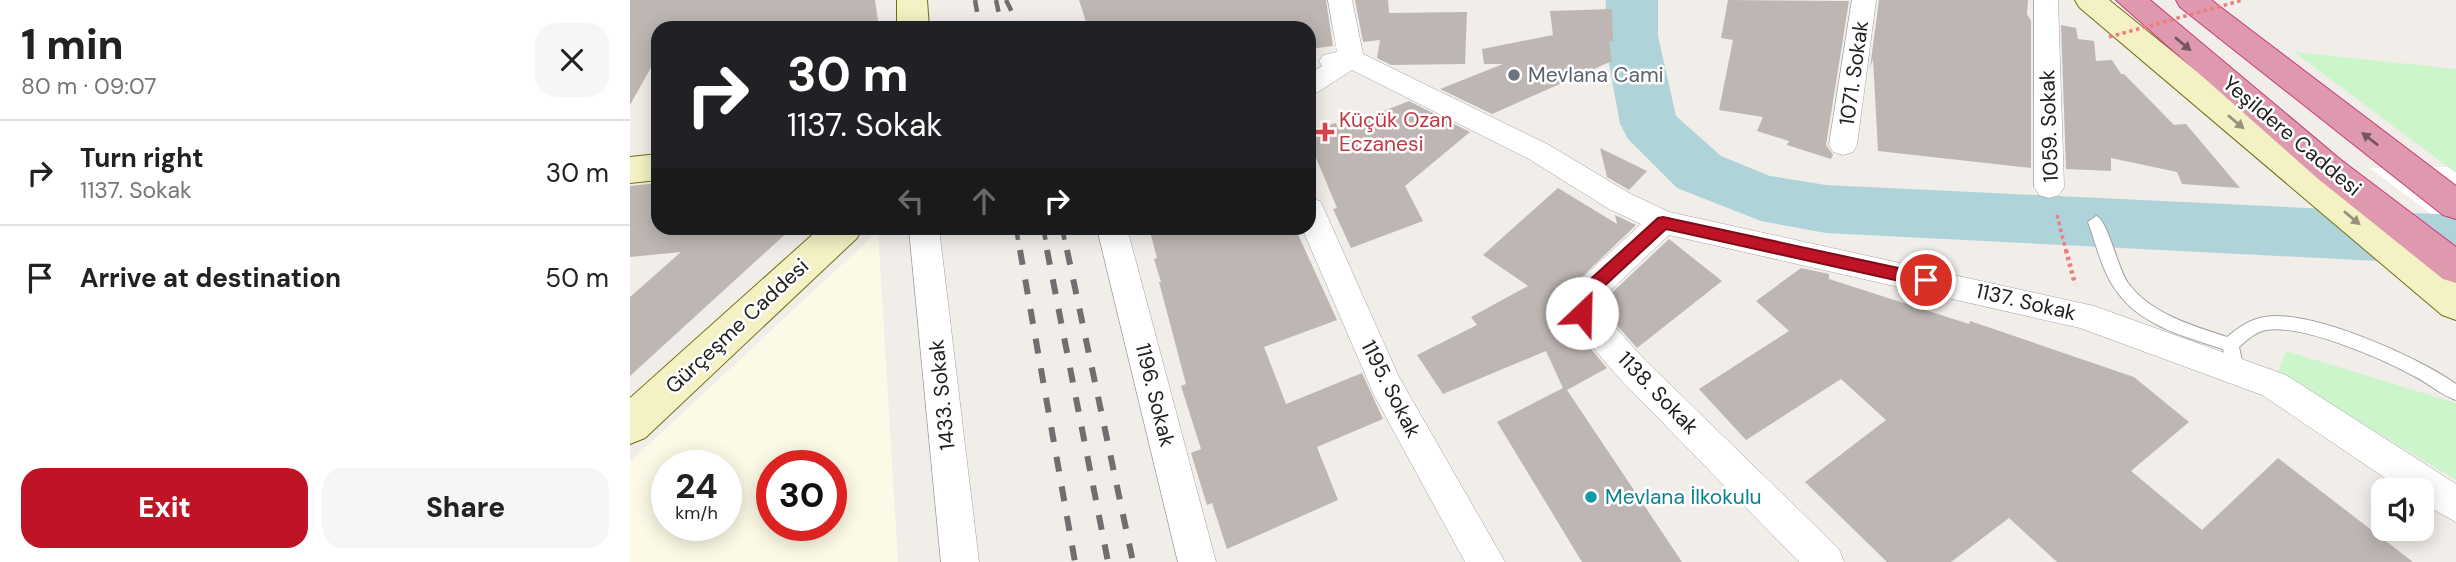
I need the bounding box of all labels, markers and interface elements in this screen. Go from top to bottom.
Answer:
text: 1 min [21,17,124,72]
street label: 1071. Sokak [1833,18,1875,127]
button: close [535,23,609,97]
one-way arrow [2174,36,2192,52]
text: 30 m [787,42,909,106]
icon: right [672,49,763,140]
place label: Mevlana Cami [1528,61,1664,89]
marker: Mevlana Cami [1506,67,1522,83]
street label: 1059. Sokak [2033,69,2065,183]
street label: Yeşildere Caddesi [2217,70,2367,202]
text: 80 m · 09:07 [21,71,157,101]
text: 1137. Sokak [787,104,942,146]
place label: Küçük Ozan Eczanesi [1339,106,1453,158]
one-way arrow [2228,114,2245,129]
marker: Küçük Ozan Eczanesi [1317,124,1333,140]
one-way arrow [2361,132,2379,146]
text: Turn right [80,141,204,175]
icon: right [21,154,59,192]
text: 30 m [546,156,609,190]
text: 1137. Sokak [80,175,192,205]
icon: left [892,182,930,220]
icon: ahead [965,182,1003,220]
icon: right [1038,182,1076,220]
one-way arrow [2342,211,2360,226]
pin [1896,250,1956,310]
street label: Gürçeşme Caddesi [659,252,815,400]
icon: arrive [21,259,59,297]
text: Arrive at destination [80,261,341,295]
text: 50 m [545,261,609,295]
icon: arrive [1907,261,1945,299]
position arrow [1545,276,1619,350]
street label: 1137. Sokak [1973,277,2079,327]
street label: 1195. Sokak [1354,335,1428,443]
street label: 1433. Sokak [922,338,962,452]
street label: 1196. Sokak [1129,340,1181,450]
street label: 1138. Sokak [1611,345,1705,441]
speed limit sign: 30 [756,450,847,541]
text: 24 [675,463,718,509]
button: Exit [21,468,308,548]
button: Share [322,468,609,548]
map controls [2371,478,2434,541]
button: sound [2371,478,2434,541]
place label: Mevlana İlkokulu [1605,483,1762,511]
marker: Mevlana İlkokulu [1583,489,1599,505]
text: km/h [675,501,718,525]

